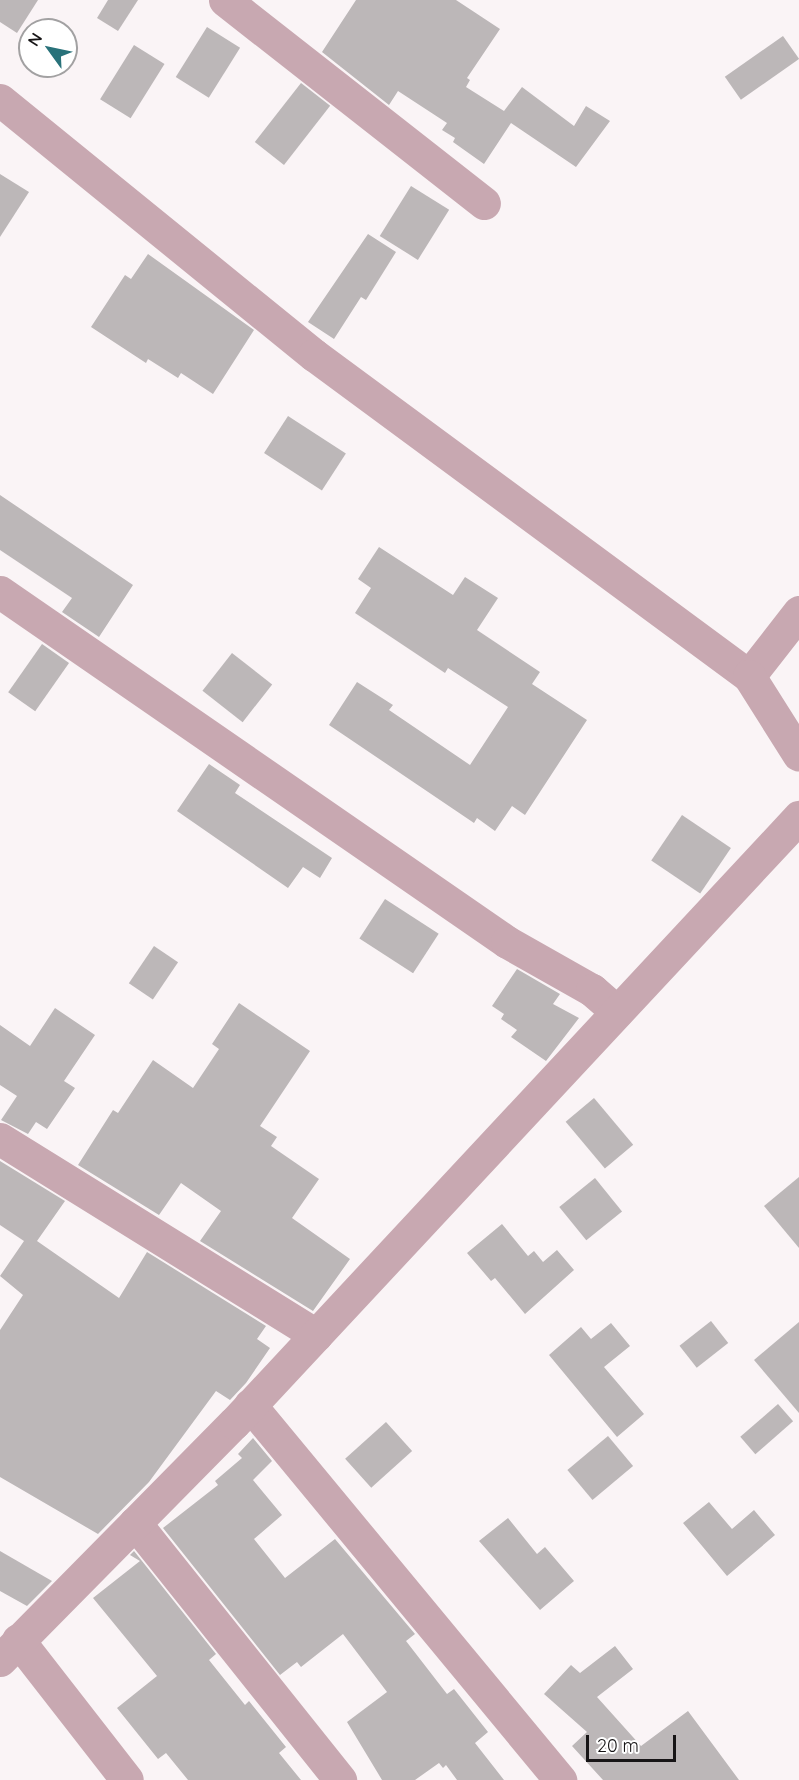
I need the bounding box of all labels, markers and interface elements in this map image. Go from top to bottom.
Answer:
north arrow [18,18,78,78]
text: N [23,29,46,50]
scale bar [589,1723,679,1761]
text: 20 m [597,1734,639,1757]

